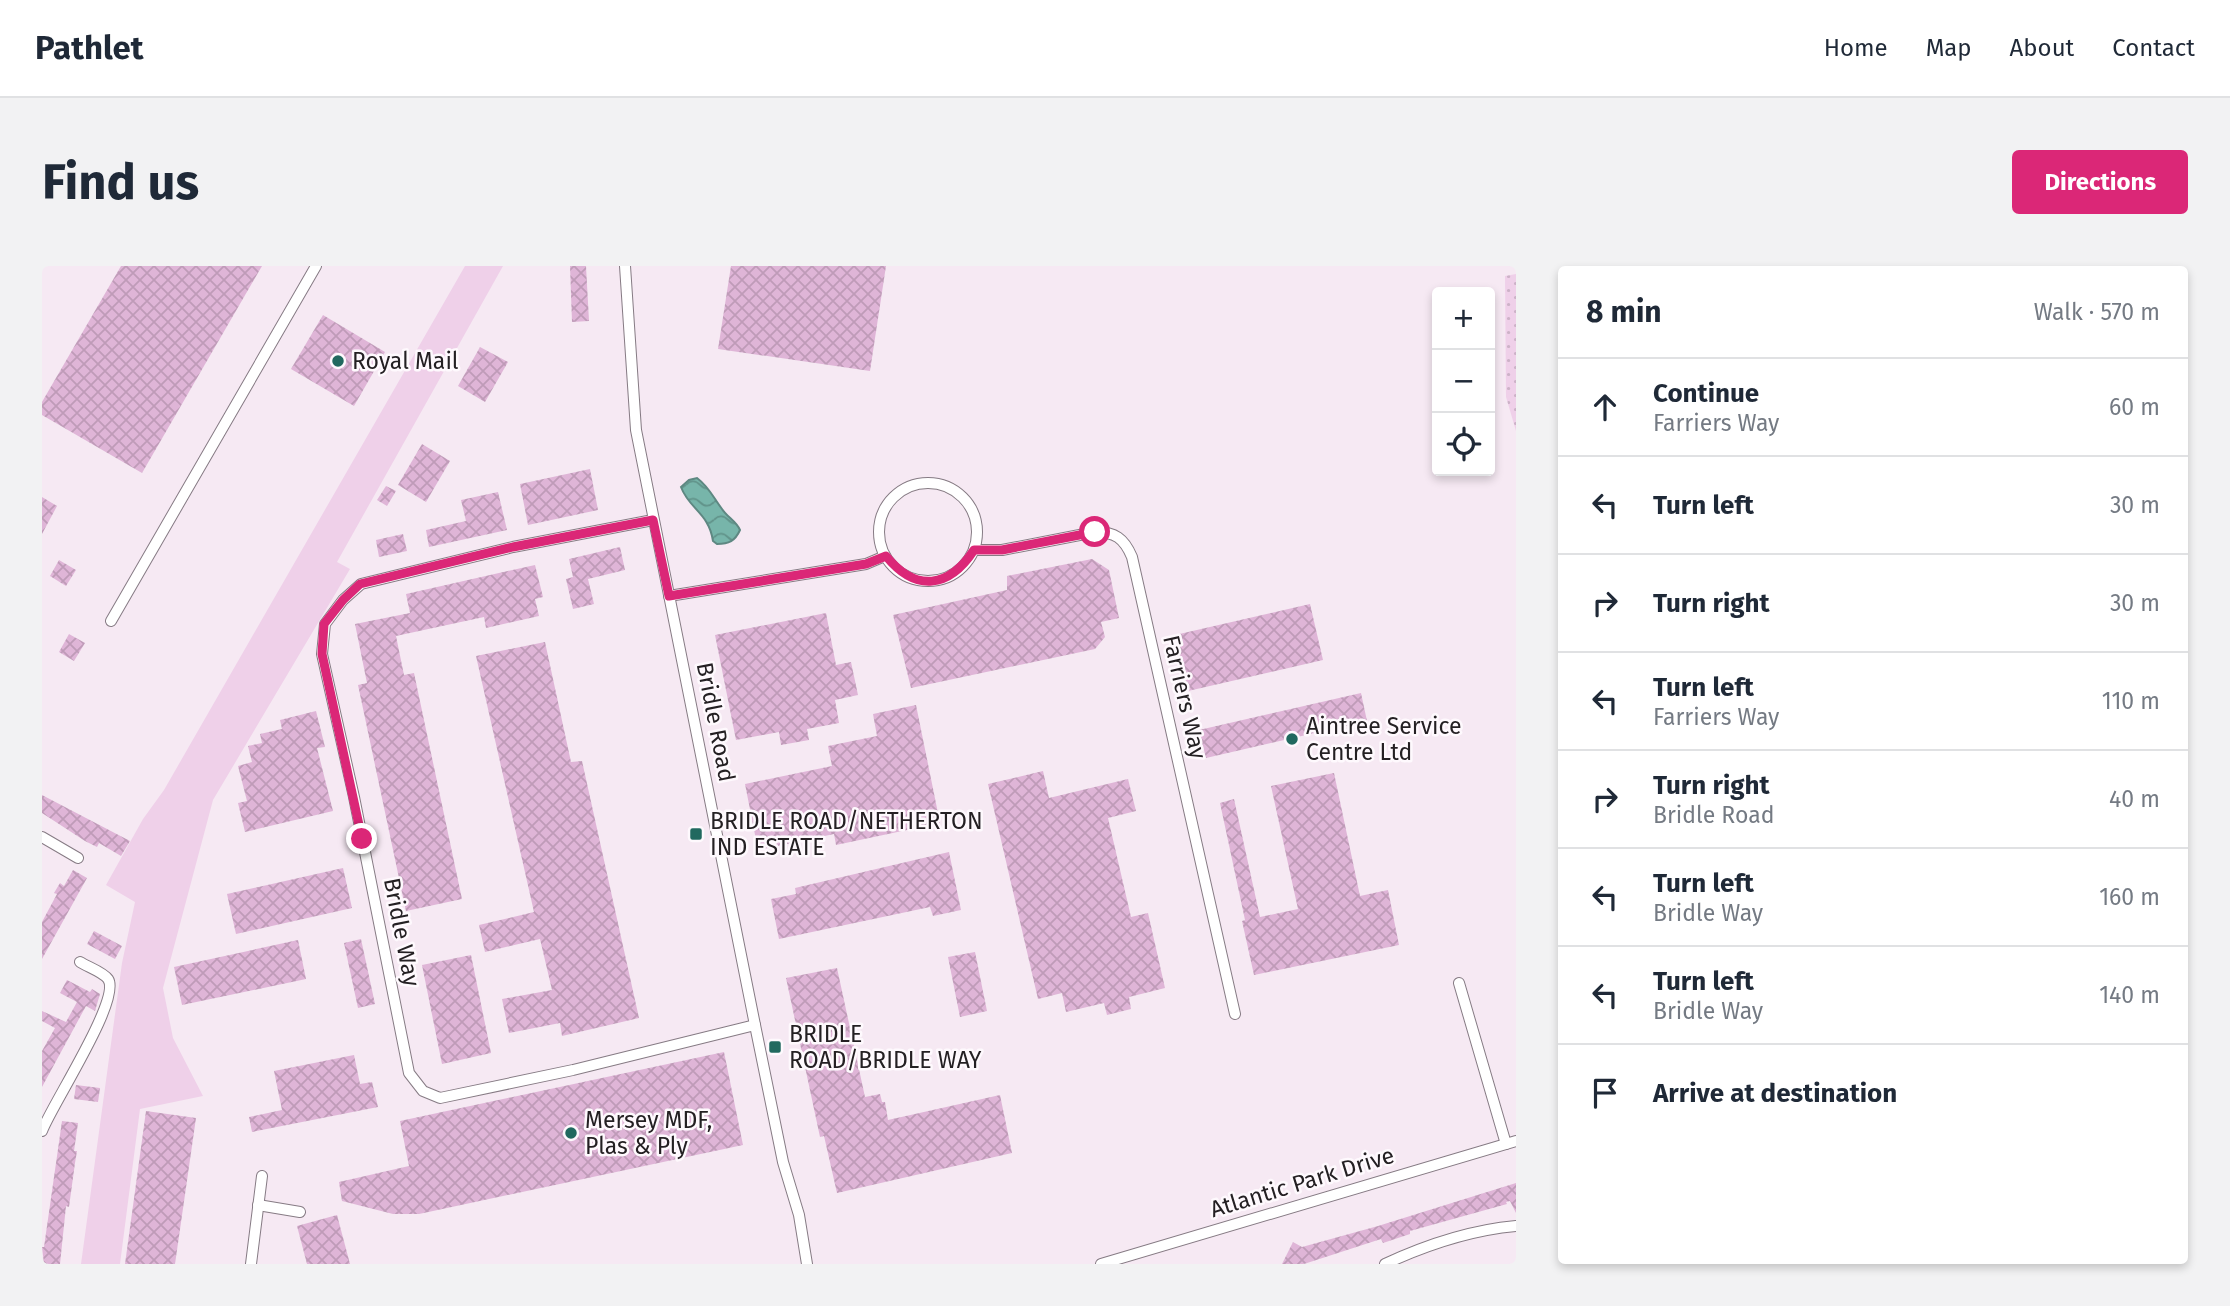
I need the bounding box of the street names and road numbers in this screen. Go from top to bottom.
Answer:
street label: Farriers Way [1157,632,1213,762]
street label: Bridle Road [691,660,741,784]
street label: Bridle Way [378,875,426,989]
street label: Atlantic Park Drive [1207,1141,1397,1223]

